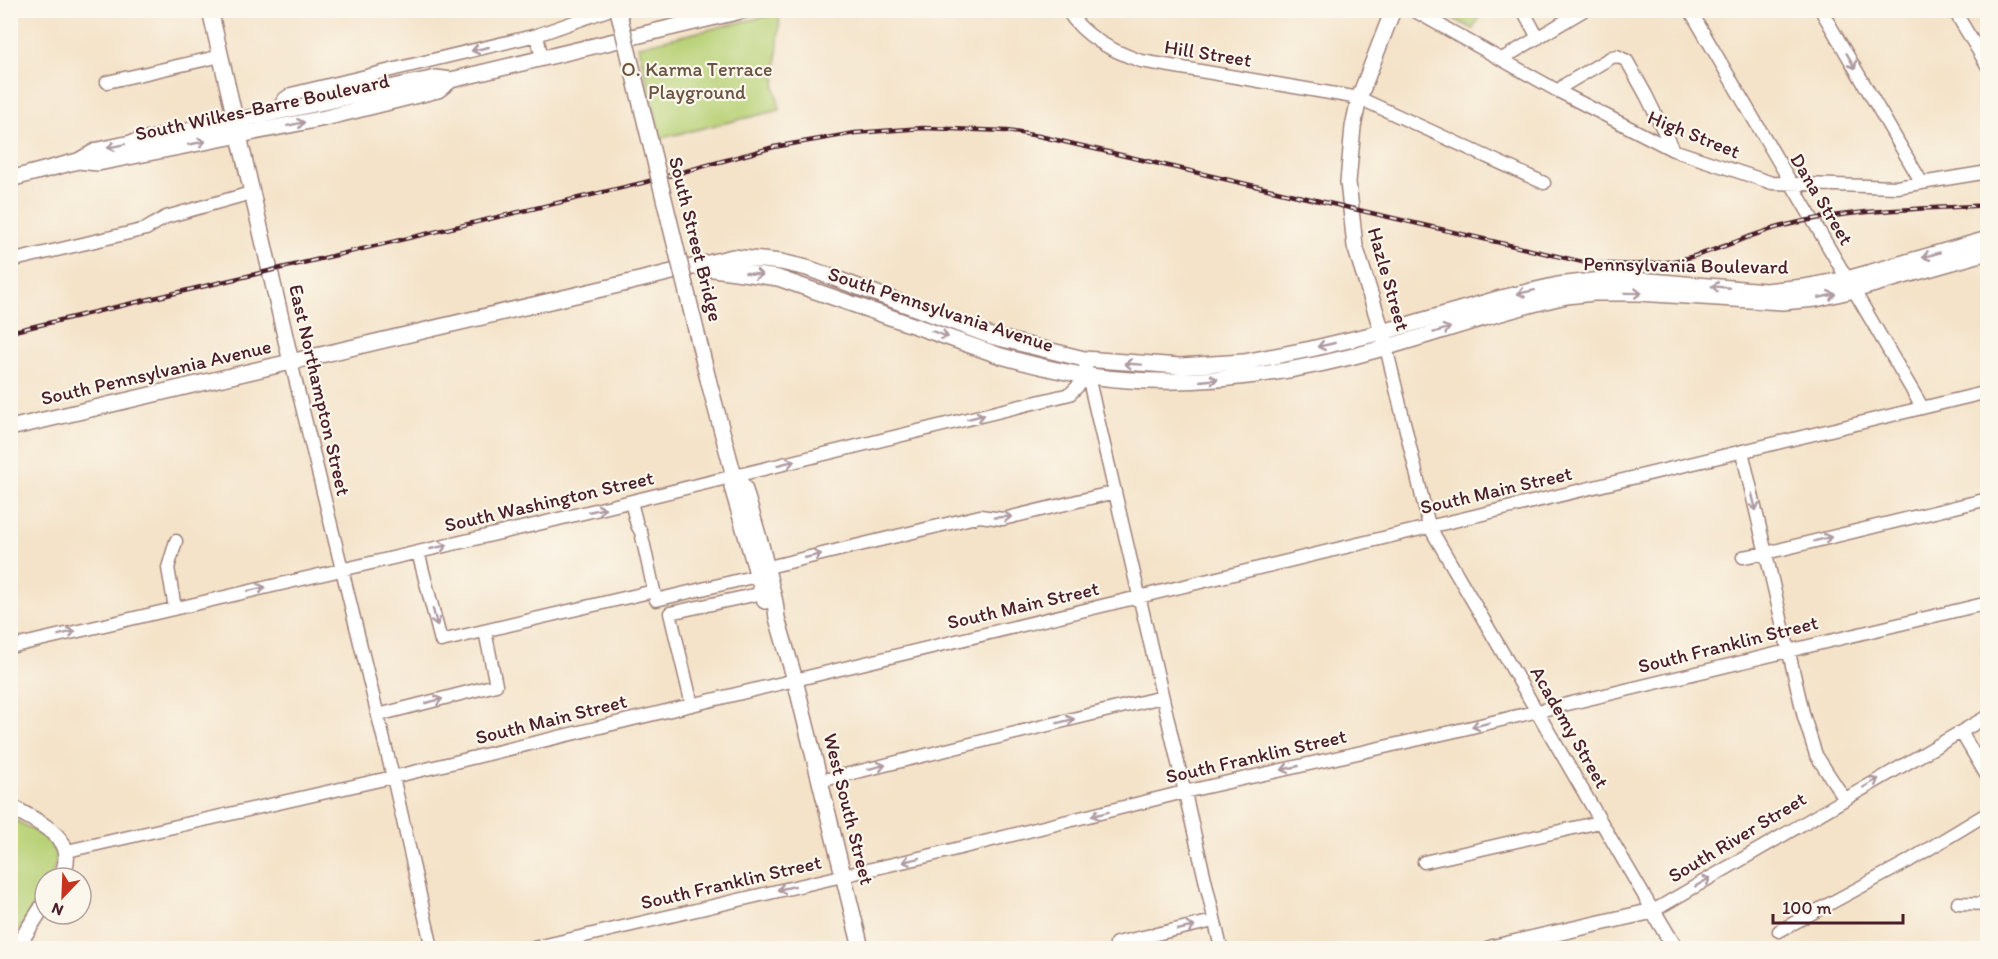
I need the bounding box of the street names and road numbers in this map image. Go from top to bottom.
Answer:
street label: Hill Street [1163,34,1254,72]
street label: South Wilkes-Barre Boulevard [133,68,392,146]
street label: High Street [1644,105,1744,164]
street label: Dana Street [1785,149,1859,249]
street label: South Street Bridge [664,154,728,324]
street label: Hazle Street [1363,224,1415,334]
street label: Pennsylvania Boulevard [1583,251,1789,279]
street label: South Pennsylvania Avenue [825,261,1057,357]
street label: East Northampton Street [284,282,356,498]
street label: South Pennsylvania Avenue [38,334,274,410]
street label: South Main Street [1418,461,1574,519]
street label: South Washington Street [442,465,657,537]
street label: South Main Street [945,576,1101,634]
street label: South Franklin Street [1635,610,1821,678]
street label: Academy Street [1525,662,1615,792]
street label: South Main Street [473,689,629,749]
street label: South Franklin Street [1163,724,1349,788]
street label: West South Street [819,731,879,887]
street label: South River Street [1664,786,1810,888]
street label: South Franklin Street [638,850,824,914]

